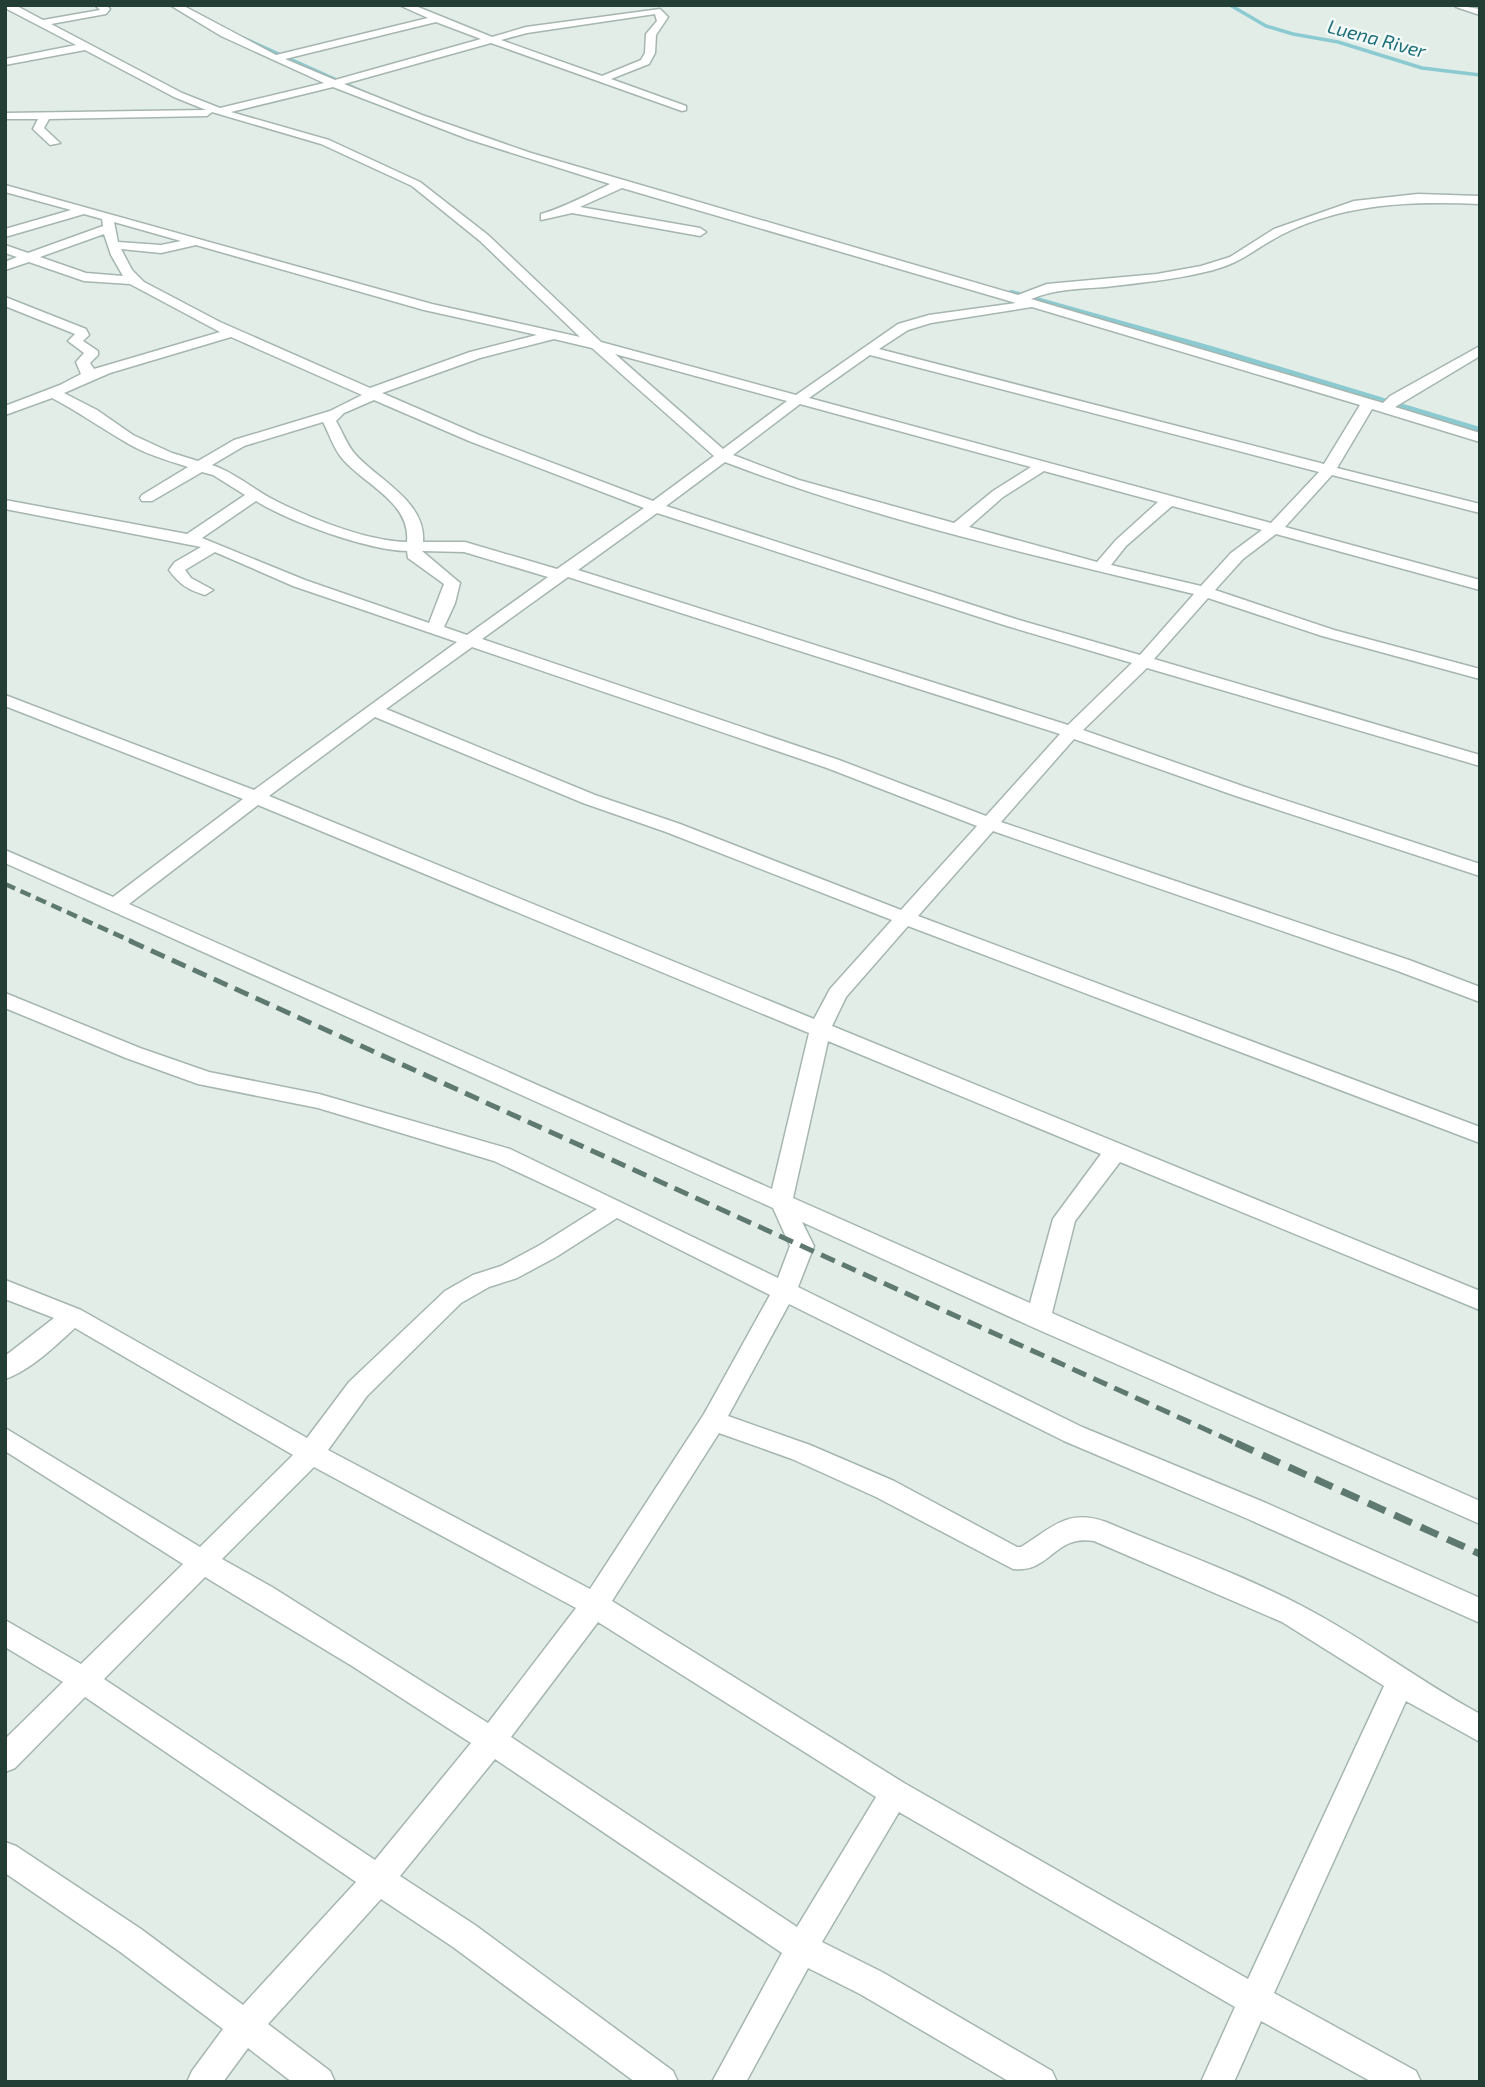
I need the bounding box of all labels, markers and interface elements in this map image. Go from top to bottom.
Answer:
water label: Luena River [1325,14,1429,62]

